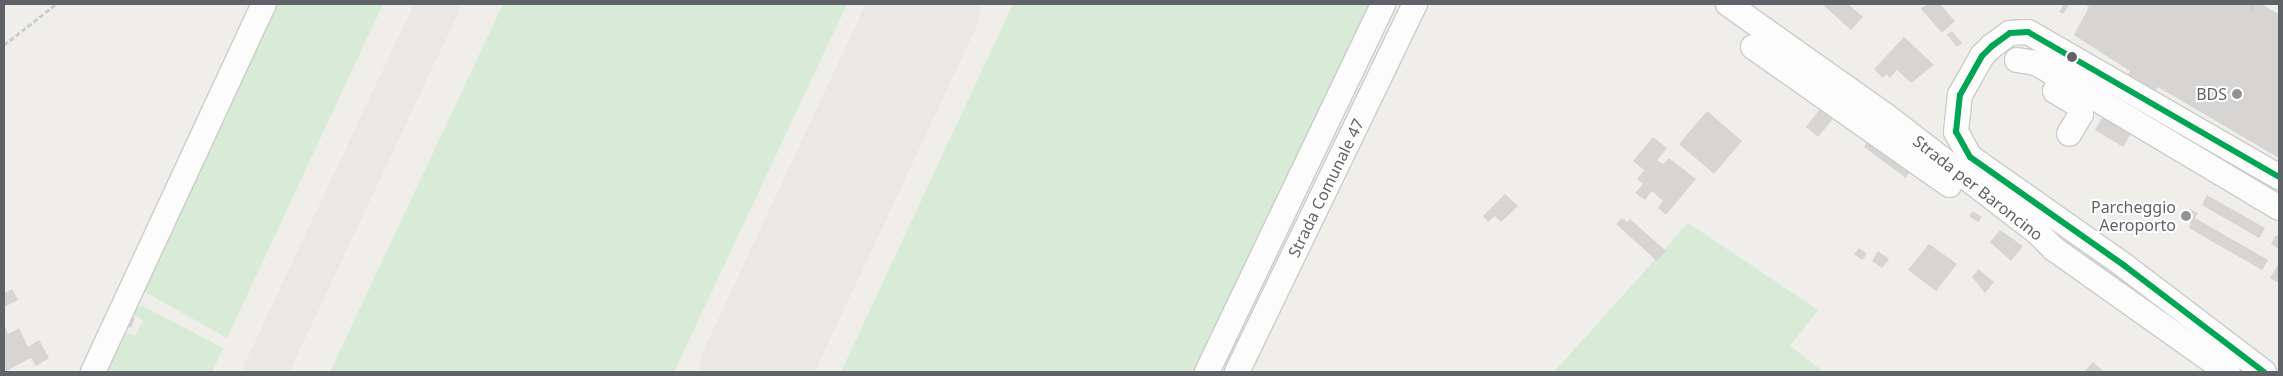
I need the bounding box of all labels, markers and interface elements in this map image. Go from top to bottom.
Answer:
unlabelled marker [2067,52,2077,62]
place label: BDS [2196,84,2227,104]
marker: BDS [2231,88,2243,100]
street label: Strada Comunale 47 [1284,116,1368,260]
street label: Strada per Baroncino [1909,131,2047,245]
place label: Parcheggio Aeroporto [2091,197,2176,235]
marker: Parcheggio Aeroporto [2180,210,2192,222]

